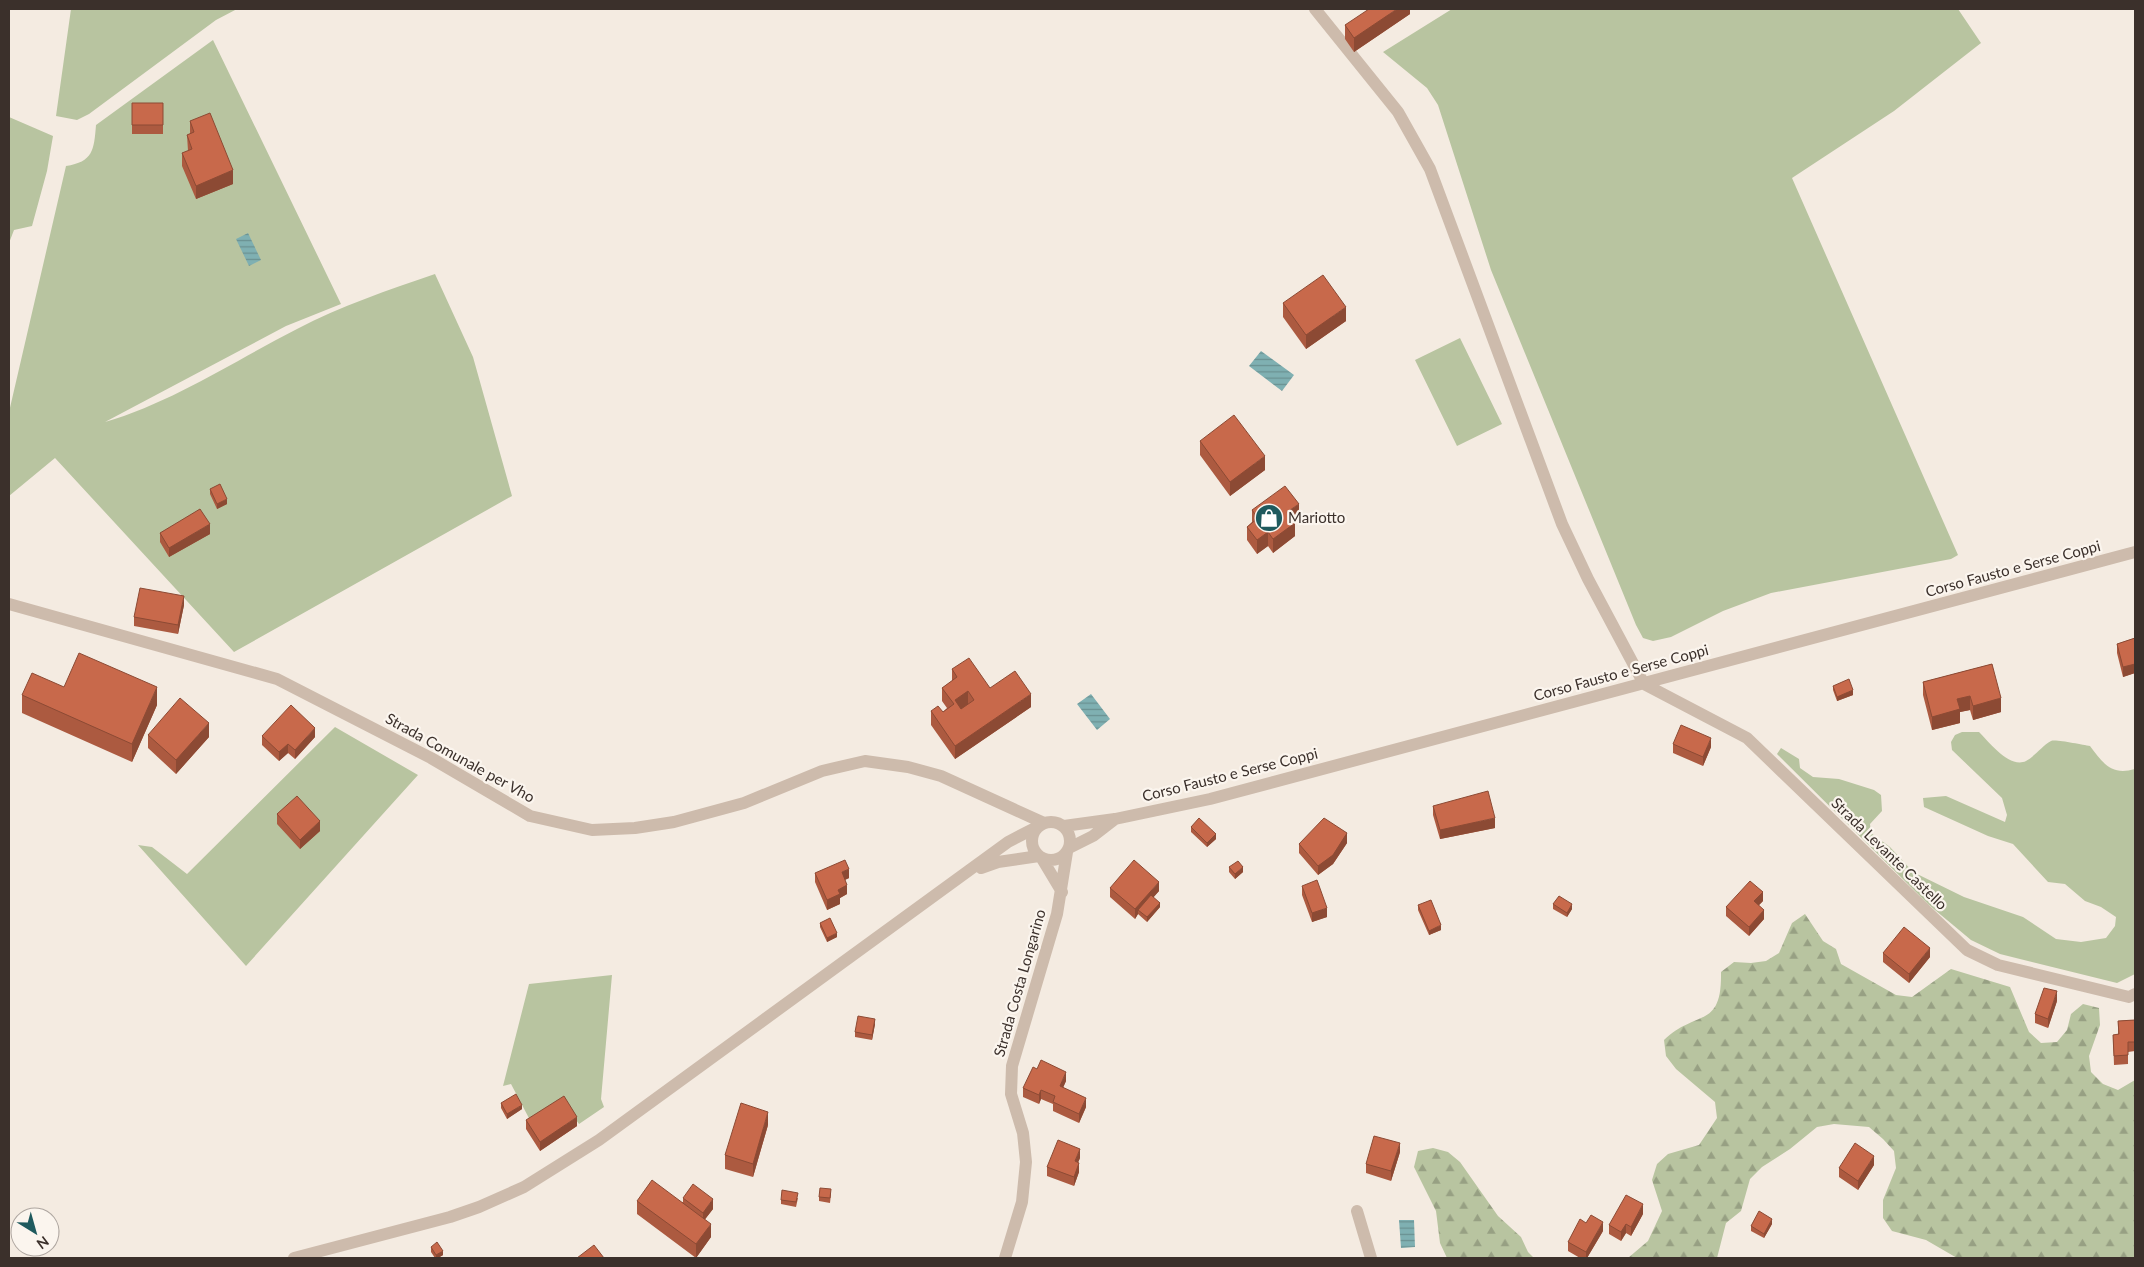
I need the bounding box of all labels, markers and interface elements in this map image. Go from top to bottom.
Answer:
shop icon: Mariotto [1254,503,1284,533]
place label: Mariotto [1288,508,1345,526]
street label: Corso Fausto e Serse Coppi [1923,536,2102,600]
street label: Corso Fausto e Serse Coppi [1531,640,1710,704]
street label: Strada Comunale per Vho [383,709,538,806]
street label: Corso Fausto e Serse Coppi [1140,743,1319,805]
street label: Strada Levante Castello [1828,793,1951,913]
street label: Strada Costa Longarino [989,907,1049,1058]
north arrow [10,1207,60,1257]
text: N [34,1233,53,1253]

